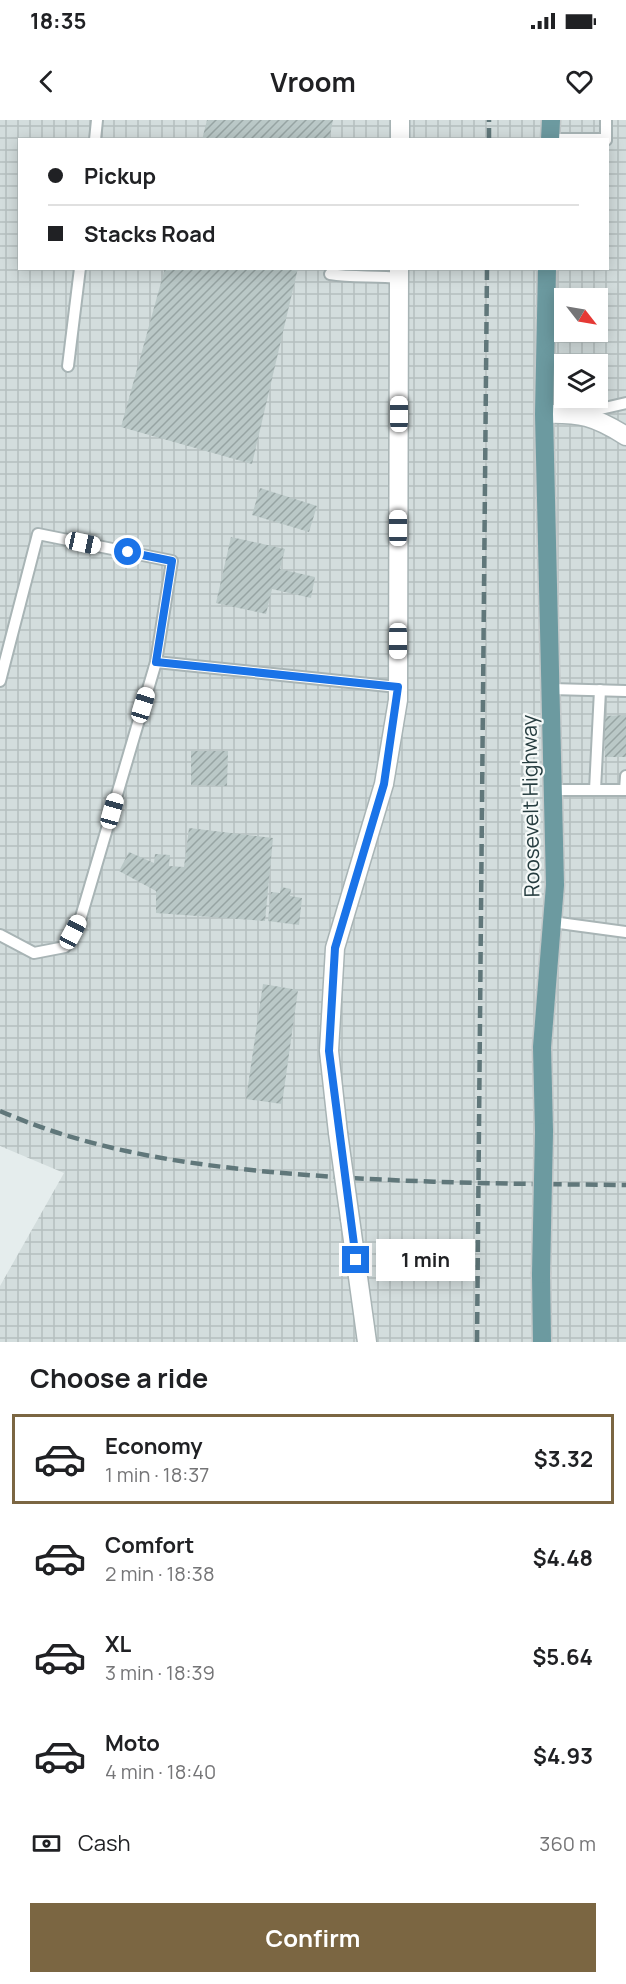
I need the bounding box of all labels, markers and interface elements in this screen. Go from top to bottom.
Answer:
text: 18:35 [30,6,86,36]
text: Vroom [270,63,356,100]
icon: back [30,65,63,98]
icon: heart [563,65,596,98]
text: Pickup [84,161,156,191]
text: Stacks Road [84,219,216,249]
north arrow [554,288,608,342]
map controls [554,288,608,408]
button: layers [554,354,608,408]
car [390,396,408,432]
car [389,510,407,546]
car [64,530,102,556]
route start [114,538,141,565]
car [389,623,407,659]
car [129,685,157,725]
street label: Roosevelt Highway [514,714,546,898]
car [98,791,126,831]
car [57,912,89,952]
callout: 1 min [377,1239,476,1281]
route end [342,1246,369,1273]
text: 1 min [401,1246,450,1273]
text: Choose a ride [30,1359,208,1396]
text: Economy [105,1431,203,1461]
icon: car [33,1432,87,1486]
text: $3.32 [534,1444,593,1474]
text: 1 min · 18:37 [105,1461,209,1488]
text: Comfort [105,1530,194,1560]
icon: car [33,1531,87,1585]
text: $4.48 [533,1543,593,1573]
text: 2 min · 18:38 [105,1560,215,1587]
text: XL [105,1629,131,1659]
icon: car [33,1630,87,1684]
text: $5.64 [533,1642,593,1672]
text: 3 min · 18:39 [105,1659,215,1686]
text: Moto [105,1728,160,1758]
icon: car [33,1729,87,1783]
text: $4.93 [533,1741,593,1771]
text: 4 min · 18:40 [105,1758,216,1785]
icon: cash [30,1827,63,1860]
text: Cash [78,1828,131,1858]
text: 360 m [539,1830,596,1857]
button: Confirm [30,1903,596,1972]

